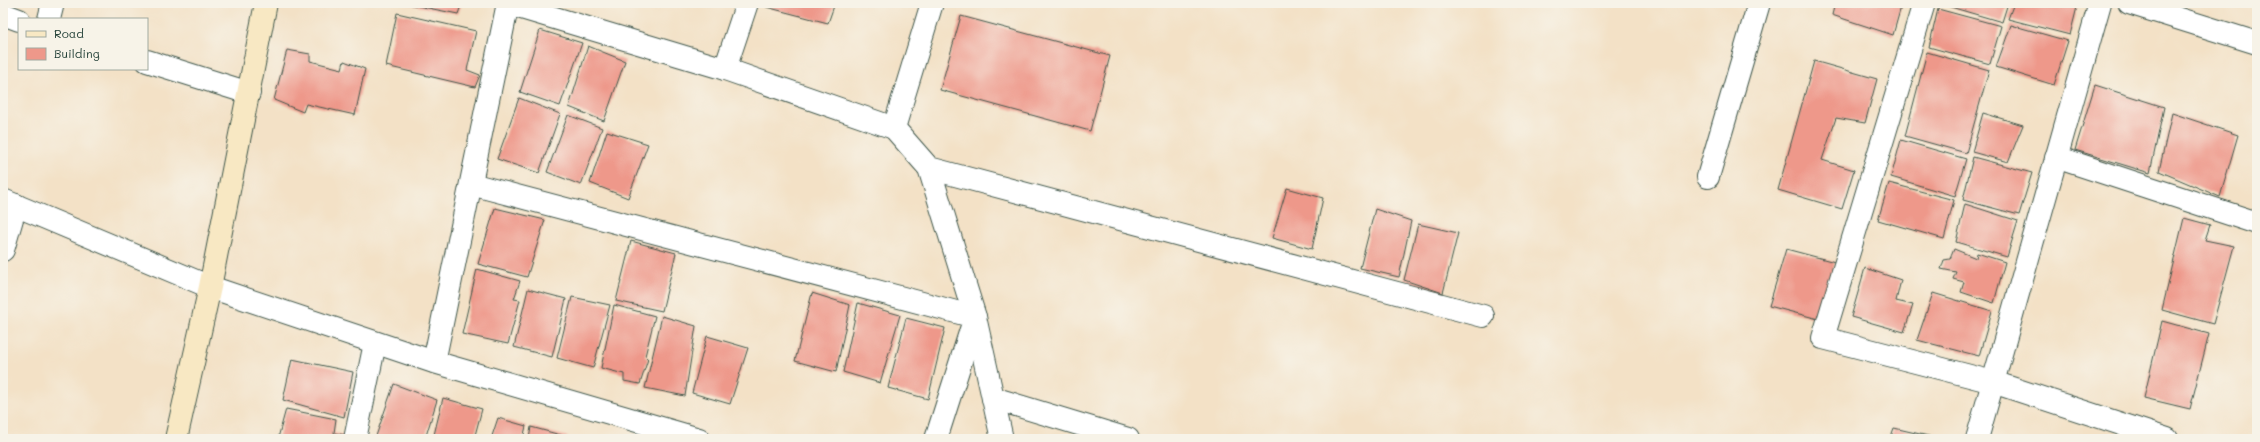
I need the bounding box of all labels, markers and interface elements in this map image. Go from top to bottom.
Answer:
legend [18,18,148,70]
text: Road [54,25,84,41]
text: Building [54,45,100,61]

